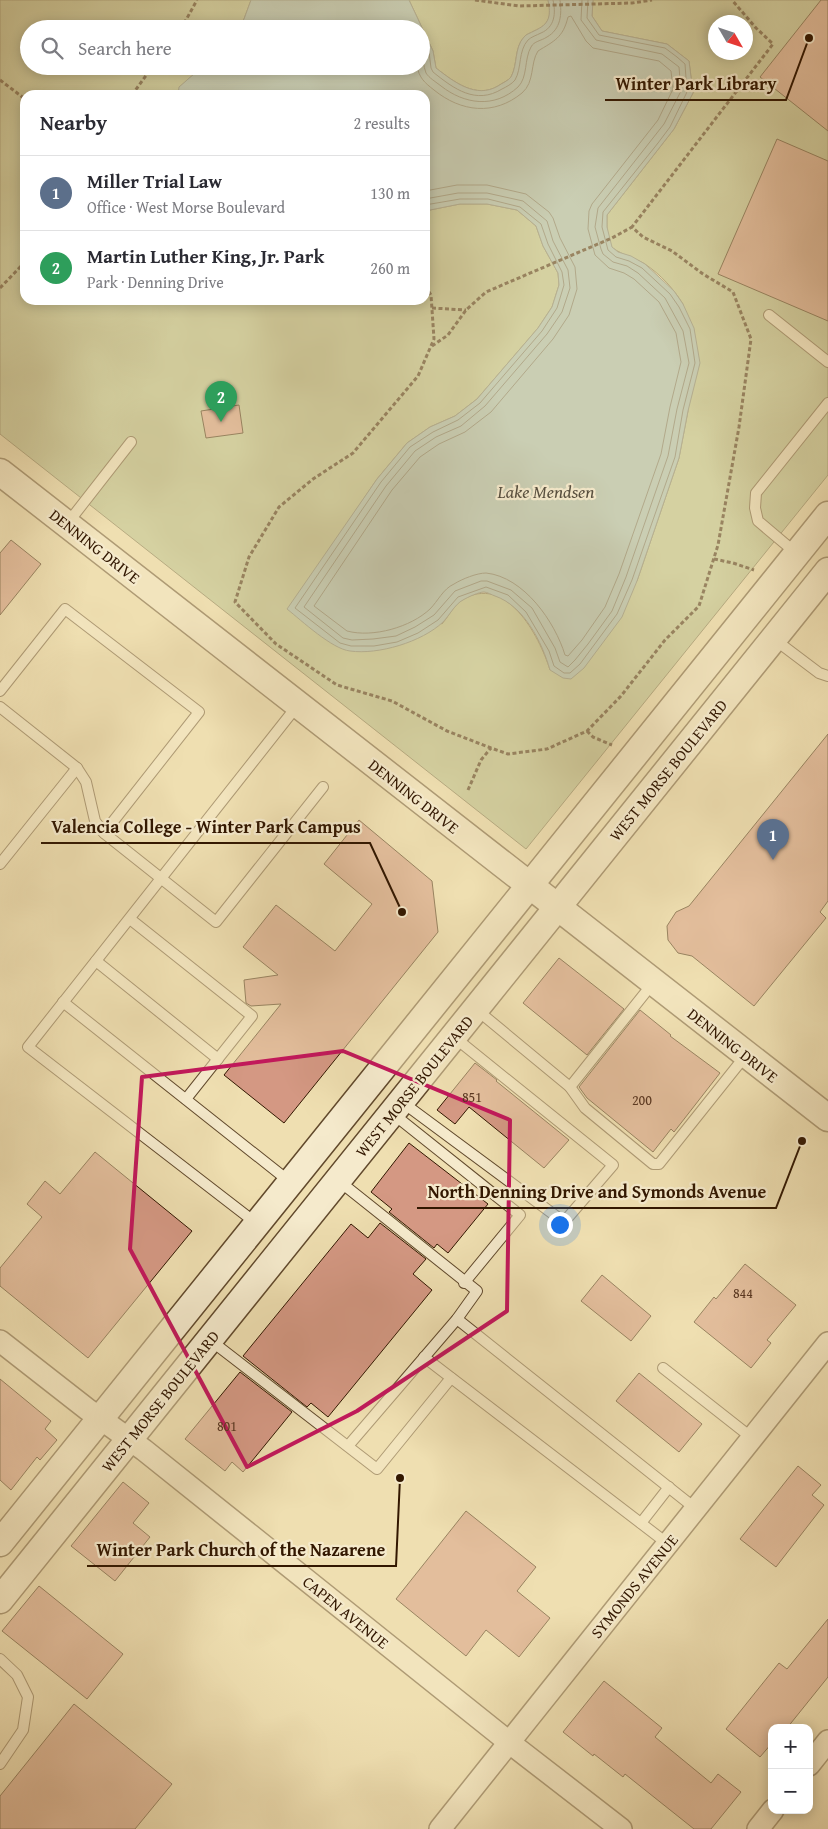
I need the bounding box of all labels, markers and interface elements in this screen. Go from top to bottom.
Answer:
north arrow [708,15,753,60]
search box [20,20,430,75]
icon: search [38,34,66,62]
text: Search here [78,34,172,62]
callout: Winter Park Library [605,67,786,100]
text: Winter Park Library [615,70,777,97]
text: Nearby [40,107,107,138]
text: 2 results [353,111,410,135]
text: Miller Trial Law [87,167,222,195]
text: 1 [52,181,60,205]
text: 130 m [370,181,410,205]
text: Office · West Morse Boulevard [87,195,285,219]
text: Martin Luther King, Jr. Park [87,242,324,270]
text: 2 [52,256,60,280]
text: 260 m [370,256,410,280]
text: Park · Denning Drive [87,270,224,294]
pin: 2 [205,381,237,422]
water label: Lake Mendsen [497,478,594,505]
street label: DENNING DRIVE [44,503,146,589]
street label: WEST MORSE BOULEVARD [603,694,733,846]
street label: DENNING DRIVE [363,753,465,839]
callout: Valencia College - Winter Park Campus [41,810,370,843]
text: Valencia College - Winter Park Campus [51,813,361,840]
pin: 1 [757,819,789,860]
street label: DENNING DRIVE [682,1002,784,1088]
street label: WEST MORSE BOULEVARD [349,1010,479,1162]
house number: 851 [462,1087,482,1107]
house number: 200 [632,1090,652,1110]
callout: North Denning Drive and Symonds Avenue [417,1175,776,1208]
text: North Denning Drive and Symonds Avenue [428,1178,766,1205]
your location [547,1212,573,1238]
house number: 844 [733,1283,753,1303]
street label: WEST MORSE BOULEVARD [95,1325,225,1477]
house number: 801 [217,1416,237,1436]
street label: SYMONDS AVENUE [584,1529,684,1643]
callout: Winter Park Church of the Nazarene [87,1533,396,1566]
text: Winter Park Church of the Nazarene [97,1536,386,1563]
street label: CAPEN AVENUE [298,1570,394,1654]
map controls [768,1724,813,1814]
button: + [768,1724,813,1769]
button: − [768,1769,813,1814]

